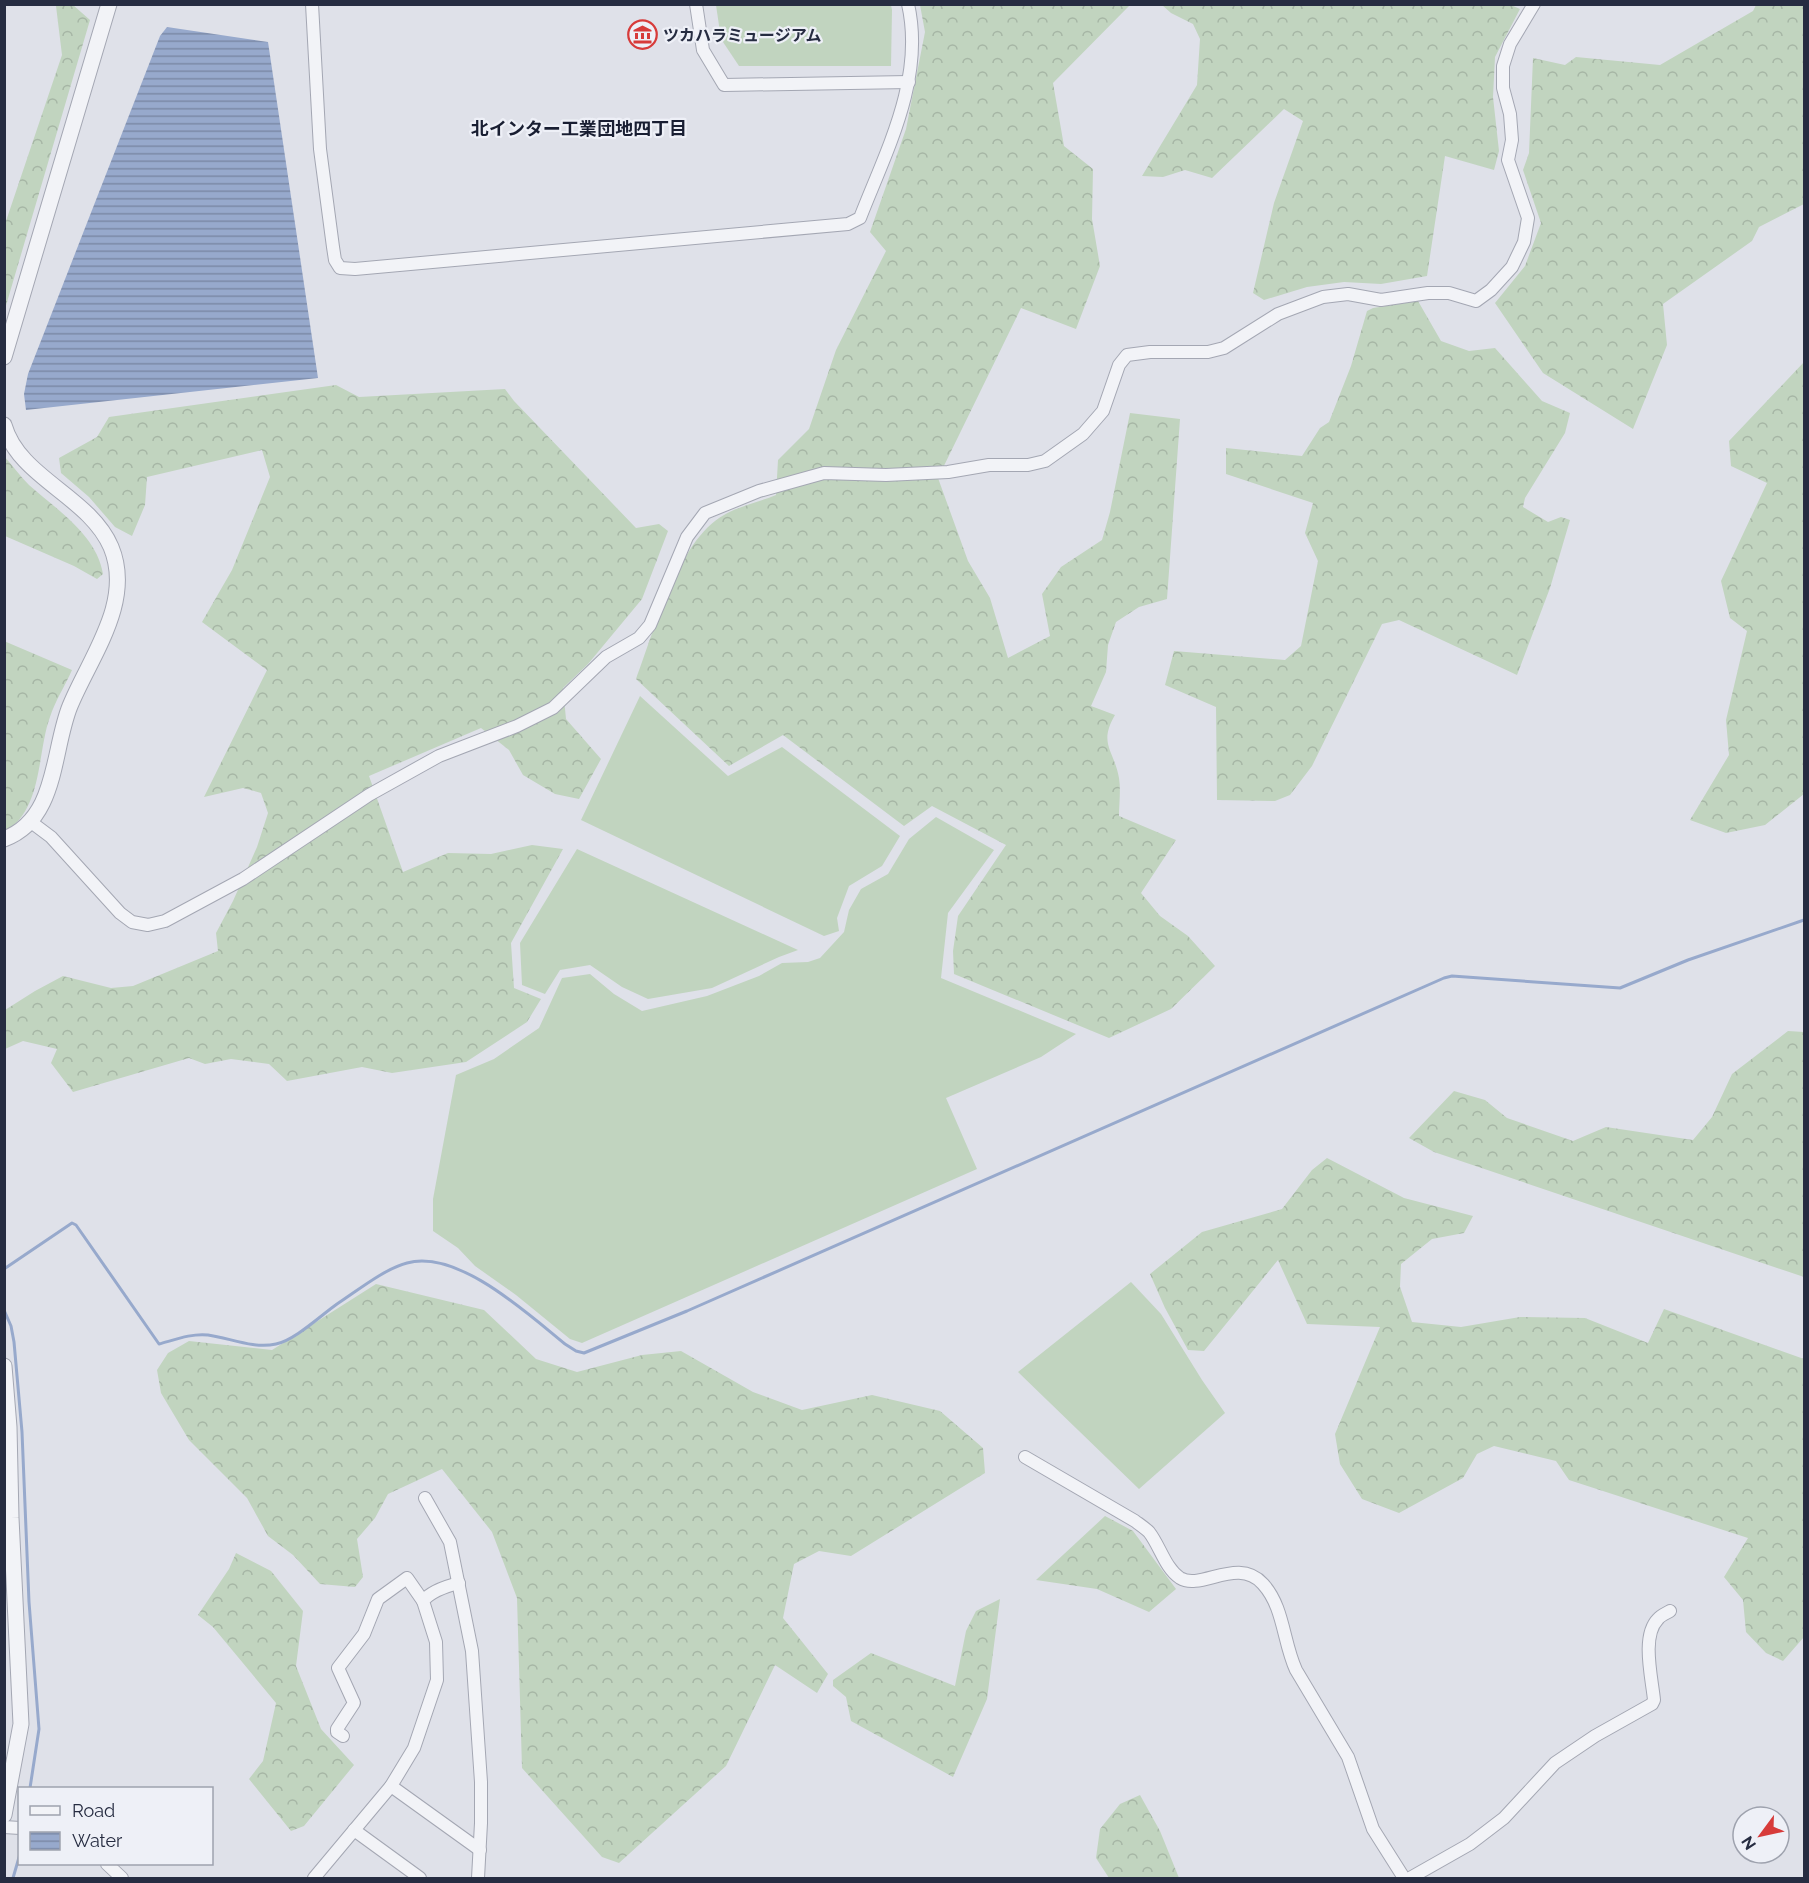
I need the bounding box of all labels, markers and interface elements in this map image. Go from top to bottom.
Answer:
museum icon: ツカハラミュージアム [626,19,658,51]
place label: ツカハラミュージアム [663,26,822,45]
district label: 北インター工業団地四丁目 [471,118,687,139]
legend [18,1787,213,1865]
text: Road [72,1800,115,1821]
north arrow [1731,1805,1791,1865]
text: Water [72,1830,123,1851]
text: N [1738,1833,1760,1853]

